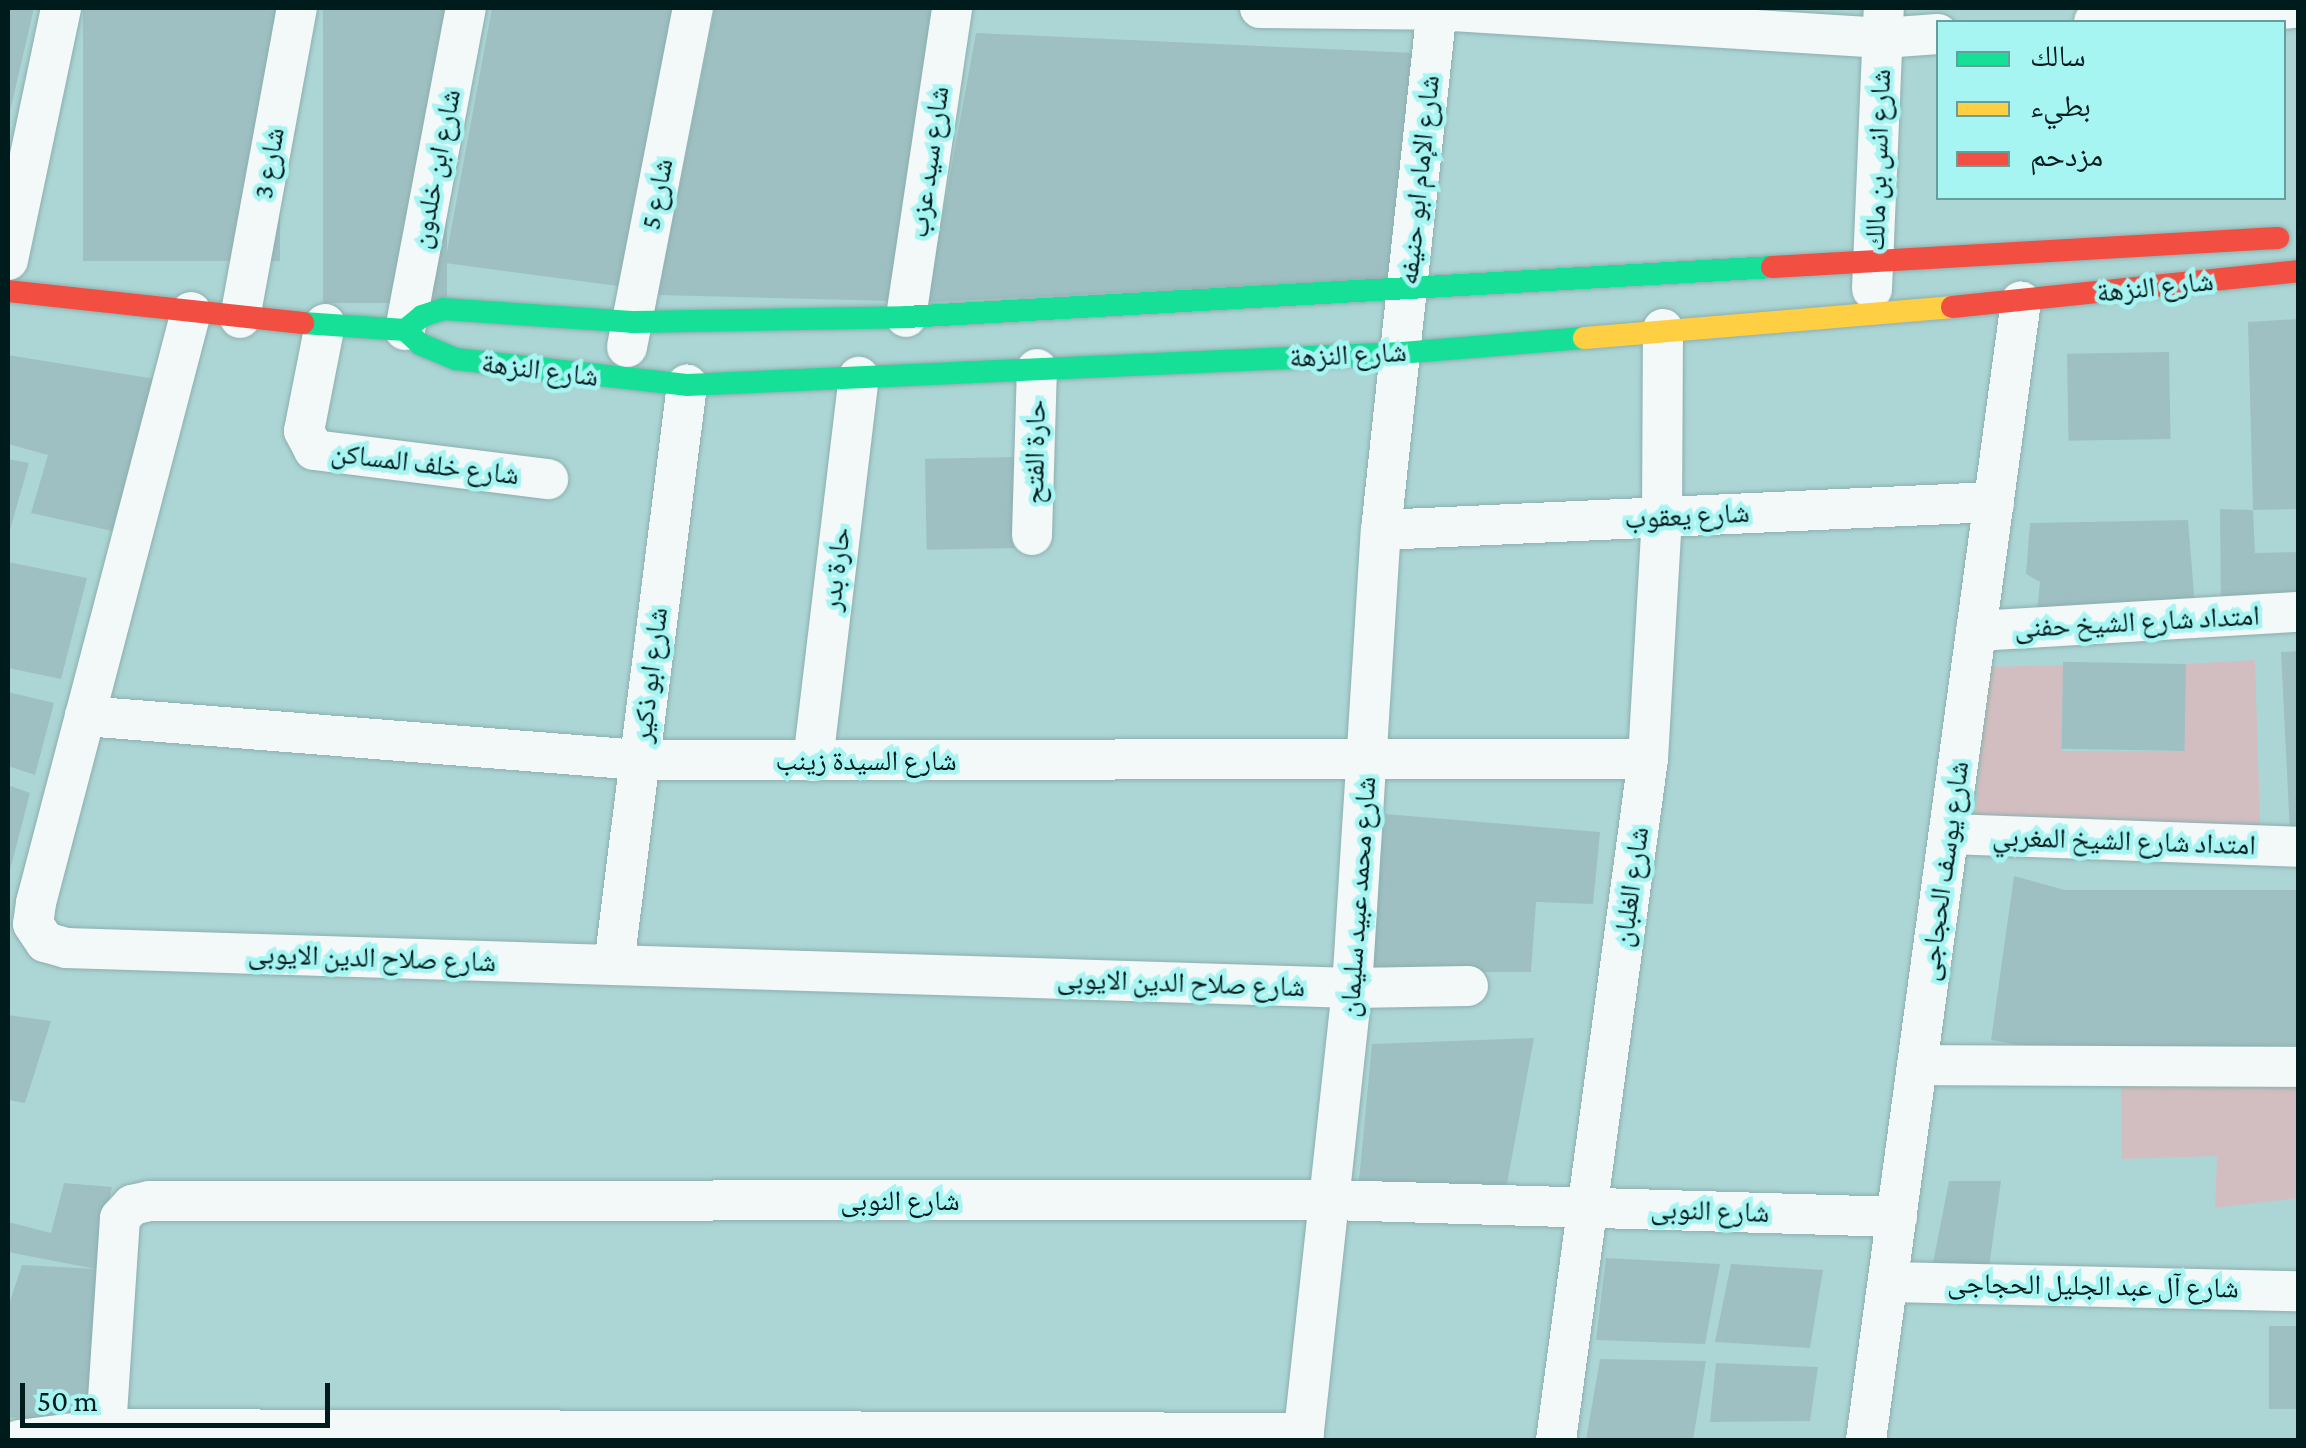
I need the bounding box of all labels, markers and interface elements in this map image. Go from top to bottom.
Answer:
legend [1936,20,2286,200]
text: سالك [2030,39,2086,72]
street label: شارع انس بن مالك [1858,68,1898,252]
street label: شارع الإمام ابو حنيفه [1391,73,1447,287]
street label: شارع سيد عزب [902,84,956,240]
street label: شارع ابن خلدون [404,86,468,252]
text: بطيء [2030,89,2091,122]
street label: شارع 3 [246,125,292,201]
text: مزدحم [2030,139,2103,172]
street label: شارع 5 [634,156,680,232]
street label: شارع النزهة [2095,264,2215,310]
street label: شارع النزهة [1288,335,1408,375]
street label: شارع النزهة [480,346,600,394]
street label: حارة الفتح [1017,399,1053,505]
street label: شارع خلف المساكن [329,436,521,492]
street label: شارع يعقوب [1624,496,1750,536]
street label: حارة بدر [814,525,858,613]
street label: امتداد شارع الشيخ حفنى [2013,599,2261,645]
street label: شارع ابو ذكير [625,606,675,744]
street label: شارع السيدة زينب [775,744,957,778]
street label: شارع يوسف الحجاجى [1912,759,1976,983]
street label: شارع محمد عبيد سليمان [1333,775,1383,1019]
street label: امتداد شارع الشيخ المغربي [1992,820,2256,862]
street label: شارع الغلبان [1606,825,1656,949]
street label: شارع صلاح الدين الايوبى [247,937,497,979]
street label: شارع صلاح الدين الايوبى [1056,962,1306,1004]
street label: شارع النوبى [840,1184,960,1218]
street label: شارع النوبى [1650,1192,1770,1230]
street label: شارع آل عبد الجليل الحجاجى [1947,1267,2239,1305]
scale bar [25,1363,335,1425]
text: 50 m [37,1384,98,1417]

